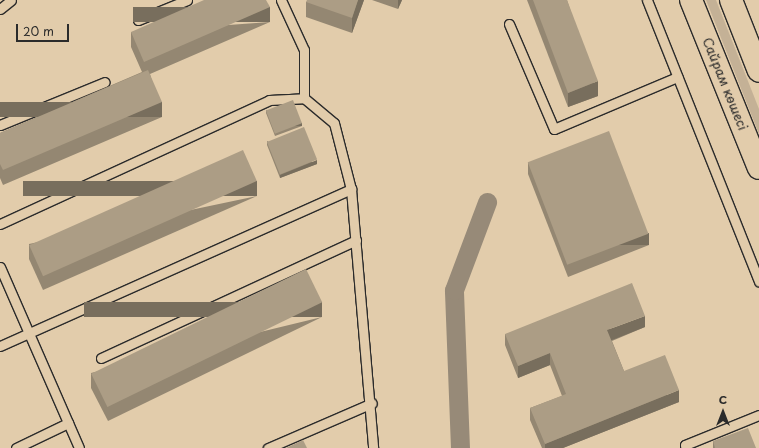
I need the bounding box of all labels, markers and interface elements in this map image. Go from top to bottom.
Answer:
scale bar [18,16,71,42]
text: 20 m [23,22,54,40]
street label: Сайрам көшесі [699,35,751,133]
text: С [719,391,727,408]
north arrow [703,392,743,432]

